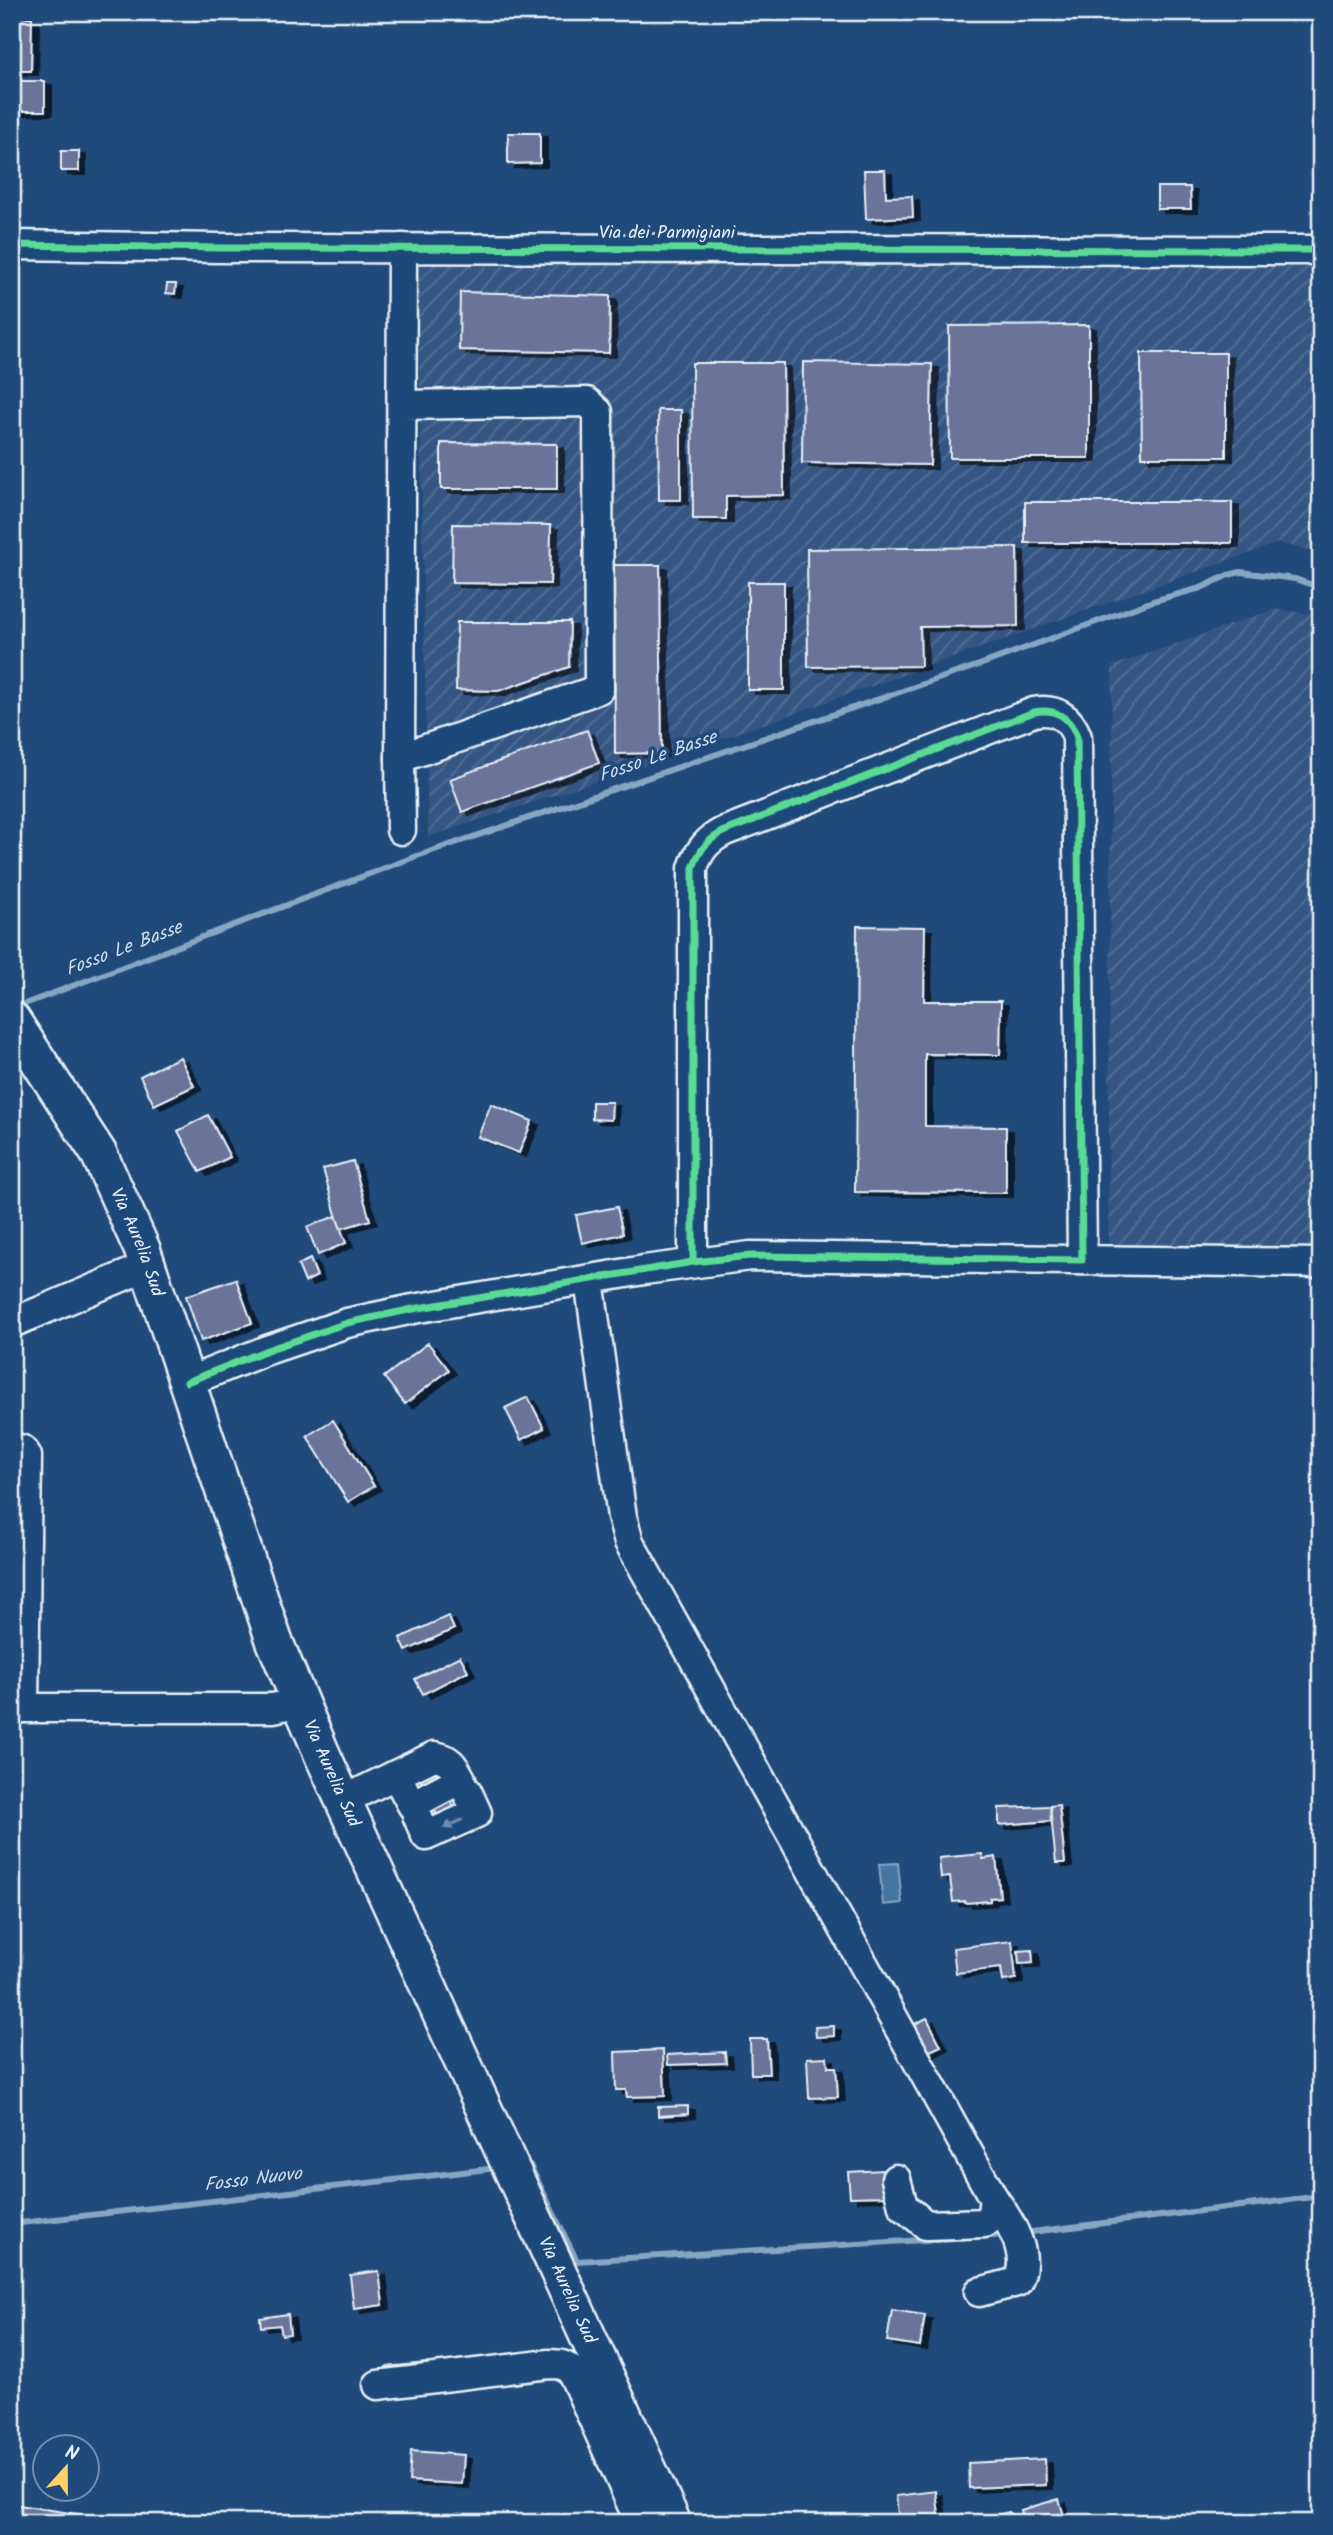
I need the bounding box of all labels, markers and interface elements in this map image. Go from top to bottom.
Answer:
street label: Via dei Parmigiani [599,219,736,248]
water label: Fosso Le Basse [595,722,723,791]
water label: Fosso Le Basse [61,912,189,985]
street label: Via Aurelia Sud [102,1183,172,1301]
street label: Via Aurelia Sud [295,1715,368,1833]
one-way arrow [442,1819,463,1830]
water label: Fosso Nuovo [202,2159,305,2201]
street label: Via Aurelia Sud [530,2232,604,2350]
north arrow [32,2434,102,2504]
text: N [60,2438,82,2470]

